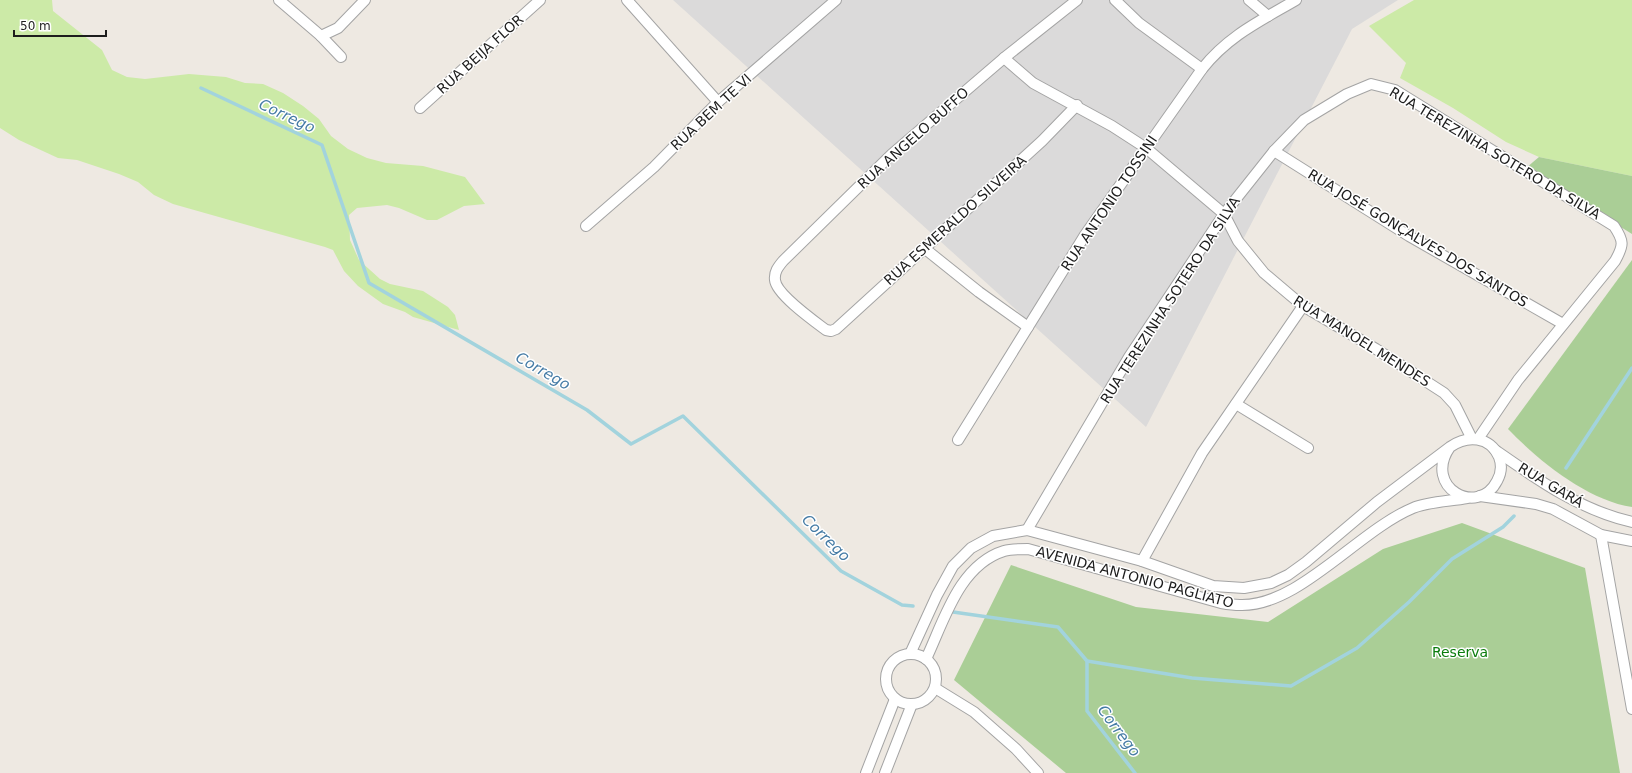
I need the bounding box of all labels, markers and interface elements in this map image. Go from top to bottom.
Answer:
street label: RUA BEIJA FLOR [434,11,527,97]
scale bar [14,12,106,38]
text: 50 m [20,19,51,33]
street label: RUA BEM TE VI [667,70,755,154]
street label: RUA TEREZINHA SOTERO DA SILVA [1387,83,1604,223]
street label: RUA ANGELO BUFFO [854,84,972,192]
water label: Corrego [256,95,318,137]
street label: RUA ANTONIO TOSSINI [1058,132,1160,274]
street label: RUA ESMERALDO SILVEIRA [881,152,1030,288]
street label: RUA JOSÉ GONÇALVES DOS SANTOS [1305,166,1531,310]
street label: RUA TEREZINHA SOTERO DA SILVA [1097,193,1243,406]
street label: RUA MANOEL MENDES [1291,292,1433,390]
water label: Corrego [513,348,573,394]
street label: RUA GARÁ [1516,459,1587,511]
water label: Corrego [798,511,854,565]
street label: AVENIDA ANTONIO PAGLIATO [1035,543,1235,611]
park label: Reserva [1432,644,1488,660]
water label: Corrego [1094,702,1144,760]

